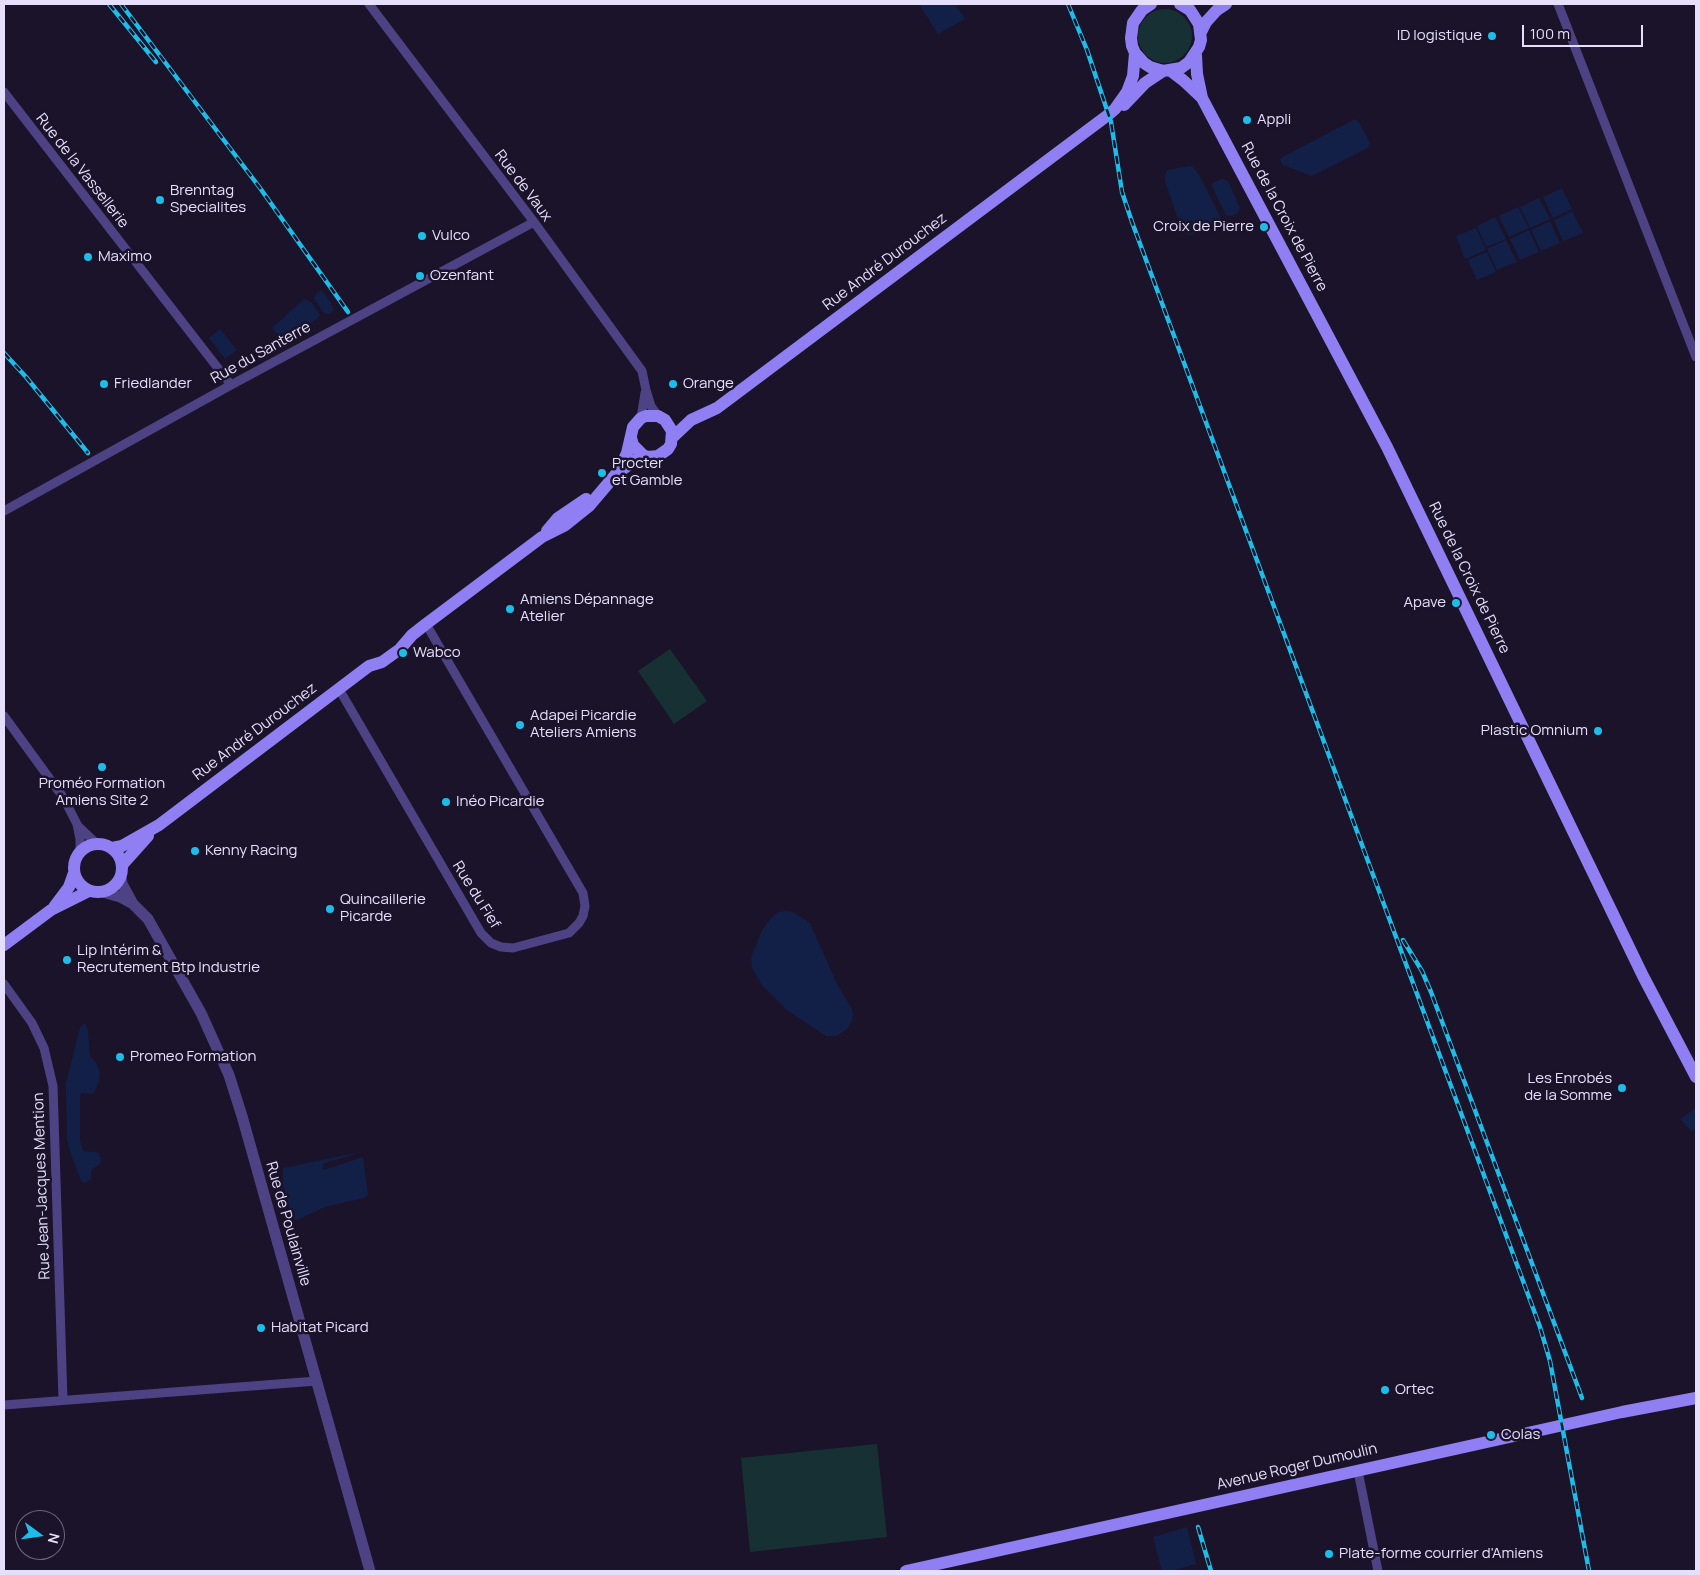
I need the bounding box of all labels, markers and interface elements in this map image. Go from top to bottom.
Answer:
scale bar [1525,15,1646,47]
text: 100 m [1530,23,1570,44]
place label: ID logistique [1397,27,1482,45]
marker: ID logistique [1486,30,1498,42]
street label: Rue de la Vassellerie [32,110,132,232]
place label: Appli [1257,111,1291,129]
marker: Appli [1241,114,1253,126]
street label: Rue de la Croix de Pierre [1237,139,1331,295]
street label: Rue de Vaux [490,147,556,225]
place label: Brenntag Specialites [170,182,246,217]
marker: Brenntag Specialites [154,194,166,206]
street label: Rue André Durouchez [819,210,951,314]
place label: Croix de Pierre [1153,218,1254,236]
marker: Croix de Pierre [1258,221,1270,233]
place label: Vulco [432,227,470,245]
marker: Vulco [416,230,428,242]
place label: Maximo [98,248,152,266]
marker: Maximo [82,251,94,263]
place label: Ozenfant [430,267,494,285]
marker: Ozenfant [414,270,426,282]
street label: Rue du Santerre [208,318,314,388]
place label: Friedlander [114,375,192,393]
place label: Orange [683,375,734,393]
marker: Friedlander [98,378,110,390]
marker: Orange [667,378,679,390]
place label: Procter et Gamble [612,455,683,490]
marker: Procter et Gamble [596,467,608,479]
street label: Rue de la Croix de Pierre [1424,499,1514,657]
place label: Amiens Dépannage Atelier [520,591,654,626]
place label: Apave [1403,594,1446,612]
marker: Apave [1450,597,1462,609]
marker: Amiens Dépannage Atelier [504,603,516,615]
place label: Wabco [413,644,461,662]
marker: Wabco [397,647,409,659]
street label: Rue André Durouchez [189,680,321,784]
place label: Adapei Picardie Ateliers Amiens [530,707,636,742]
marker: Adapei Picardie Ateliers Amiens [514,719,526,731]
place label: Plastic Omnium [1481,722,1588,740]
marker: Plastic Omnium [1592,725,1604,737]
marker: Proméo Formation Amiens Site 2 [96,761,108,773]
place label: Proméo Formation Amiens Site 2 [39,775,165,810]
place label: Inéo Picardie [456,793,545,811]
marker: Inéo Picardie [440,796,452,808]
place label: Kenny Racing [205,842,297,860]
marker: Kenny Racing [189,845,201,857]
street label: Rue du Fief [448,858,504,932]
place label: Quincaillerie Picarde [340,891,426,926]
marker: Quincaillerie Picarde [324,903,336,915]
place label: Lip Intérim & Recrutement Btp Industrie [77,942,260,977]
marker: Lip Intérim & Recrutement Btp Industrie [61,954,73,966]
place label: Promeo Formation [130,1048,256,1066]
marker: Promeo Formation [114,1051,126,1063]
place label: Les Enrobés de la Somme [1524,1070,1612,1105]
marker: Les Enrobés de la Somme [1616,1082,1628,1094]
street label: Rue Jean-Jacques Mention [30,1092,54,1280]
street label: Rue de Poulainville [262,1160,314,1288]
place label: Habitat Picard [271,1319,369,1337]
marker: Habitat Picard [255,1322,267,1334]
place label: Ortec [1395,1381,1434,1399]
marker: Ortec [1379,1384,1391,1396]
place label: Colas [1501,1426,1540,1444]
marker: Colas [1485,1429,1497,1441]
street label: Avenue Roger Dumoulin [1215,1440,1379,1494]
north arrow [15,1510,65,1560]
text: N [44,1531,65,1546]
place label: Plate-forme courrier d'Amiens [1339,1545,1543,1563]
marker: Plate-forme courrier d'Amiens [1323,1548,1335,1560]

